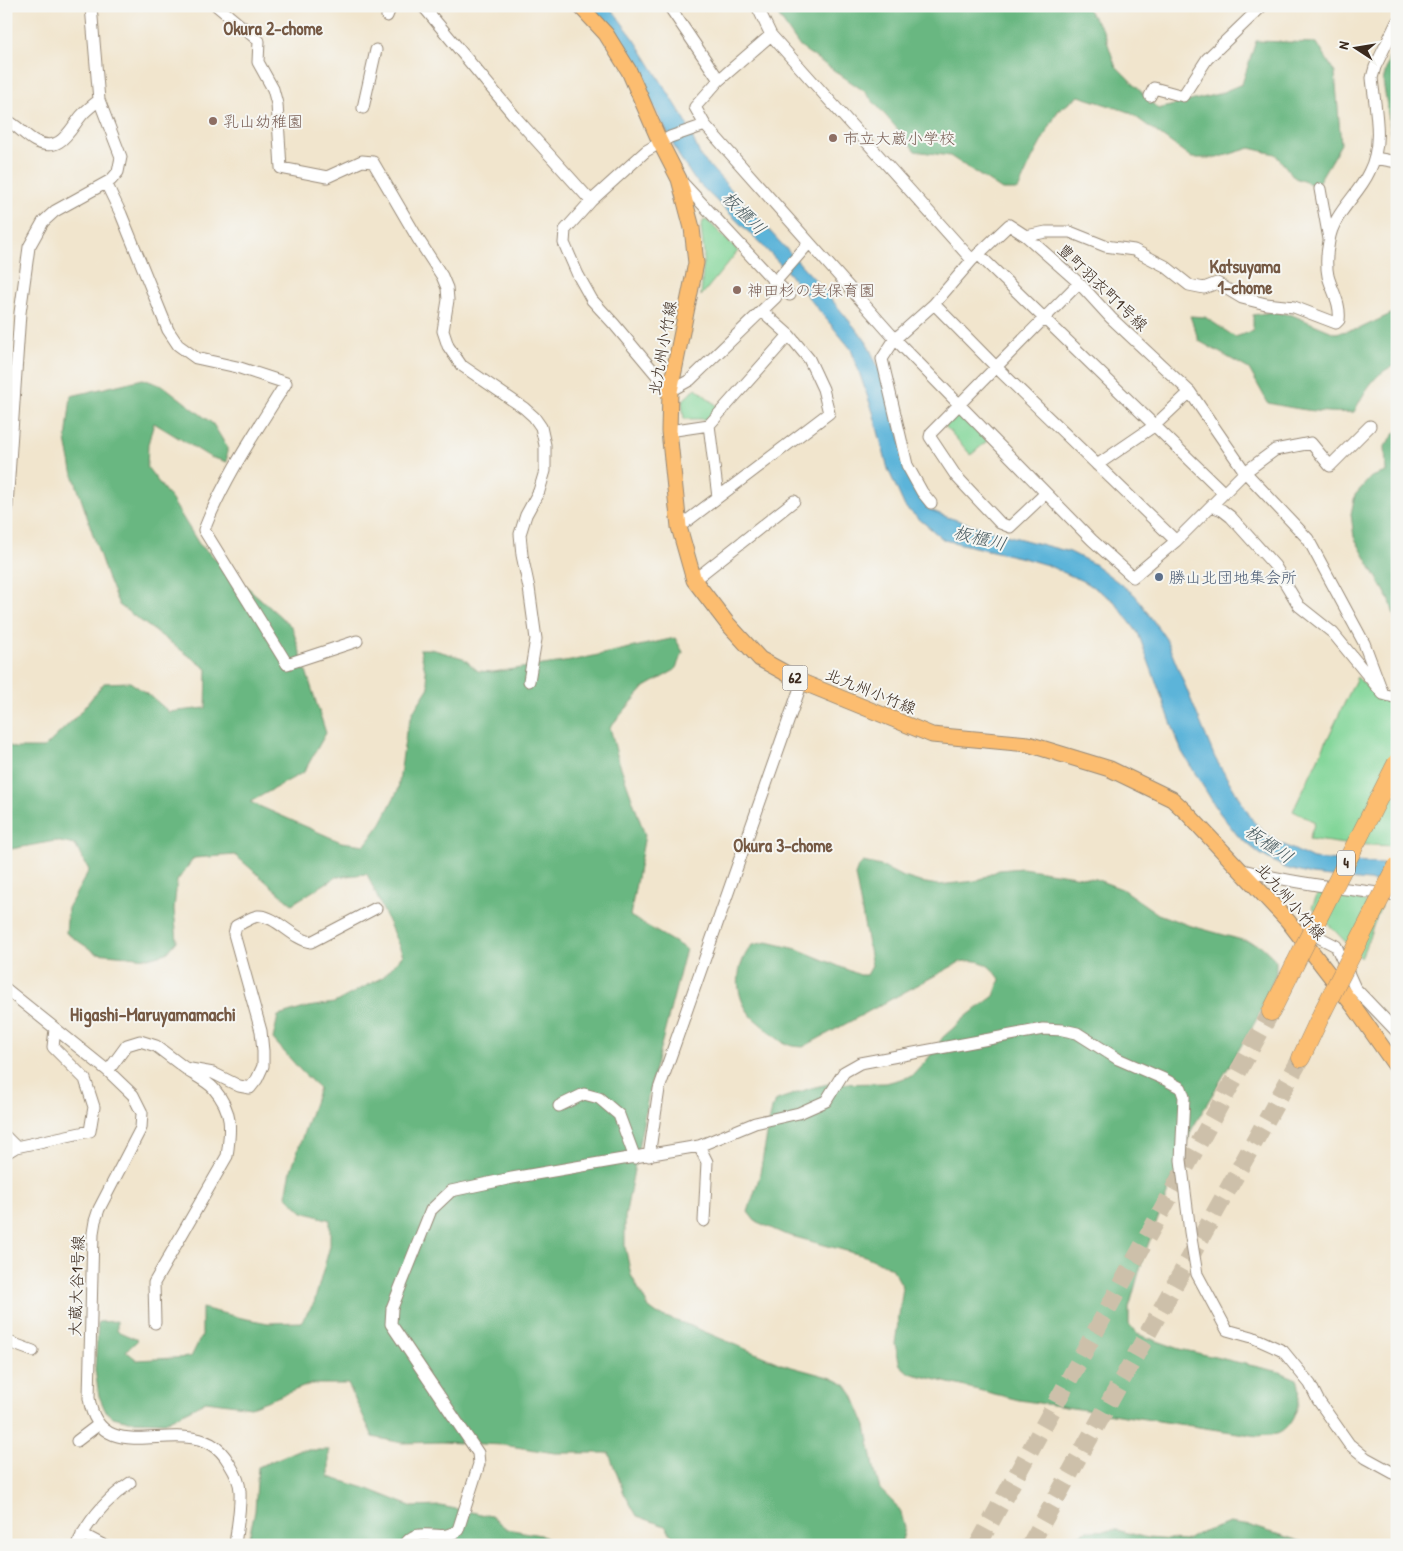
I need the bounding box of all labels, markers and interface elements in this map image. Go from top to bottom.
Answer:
district label: Okura 2-chome [223,16,324,41]
north arrow [1330,22,1380,72]
text: N [1333,39,1353,51]
place label: 乳山幼稚園 [223,110,303,132]
marker: 乳山幼稚園 [207,115,219,127]
place label: 市立大蔵小学校 [843,127,955,149]
marker: 市立大蔵小学校 [827,132,839,144]
water label: 板櫃川 [716,185,772,241]
street label: 豊町羽衣町1号線 [1053,238,1153,336]
district label: Katsuyama 1-chome [1210,254,1281,300]
place label: 神田杉の実保育園 [747,279,875,301]
marker: 神田杉の実保育園 [731,284,743,296]
street label: 北九州小竹線 [643,299,681,397]
water label: 板櫃川 [951,519,1009,556]
place label: 勝山北団地集会所 [1169,566,1297,588]
marker: 勝山北団地集会所 [1153,571,1165,583]
street label: 北九州小竹線 [822,663,920,719]
road number: 62 [782,666,808,690]
water label: 板櫃川 [1240,818,1299,869]
district label: Okura 3-chome [733,833,834,858]
road number: 4 [1337,850,1355,876]
street label: 北九州小竹線 [1251,858,1331,944]
district label: Higashi-Maruyamamachi [70,1001,236,1028]
street label: 大蔵大谷1号線 [63,1235,89,1337]

